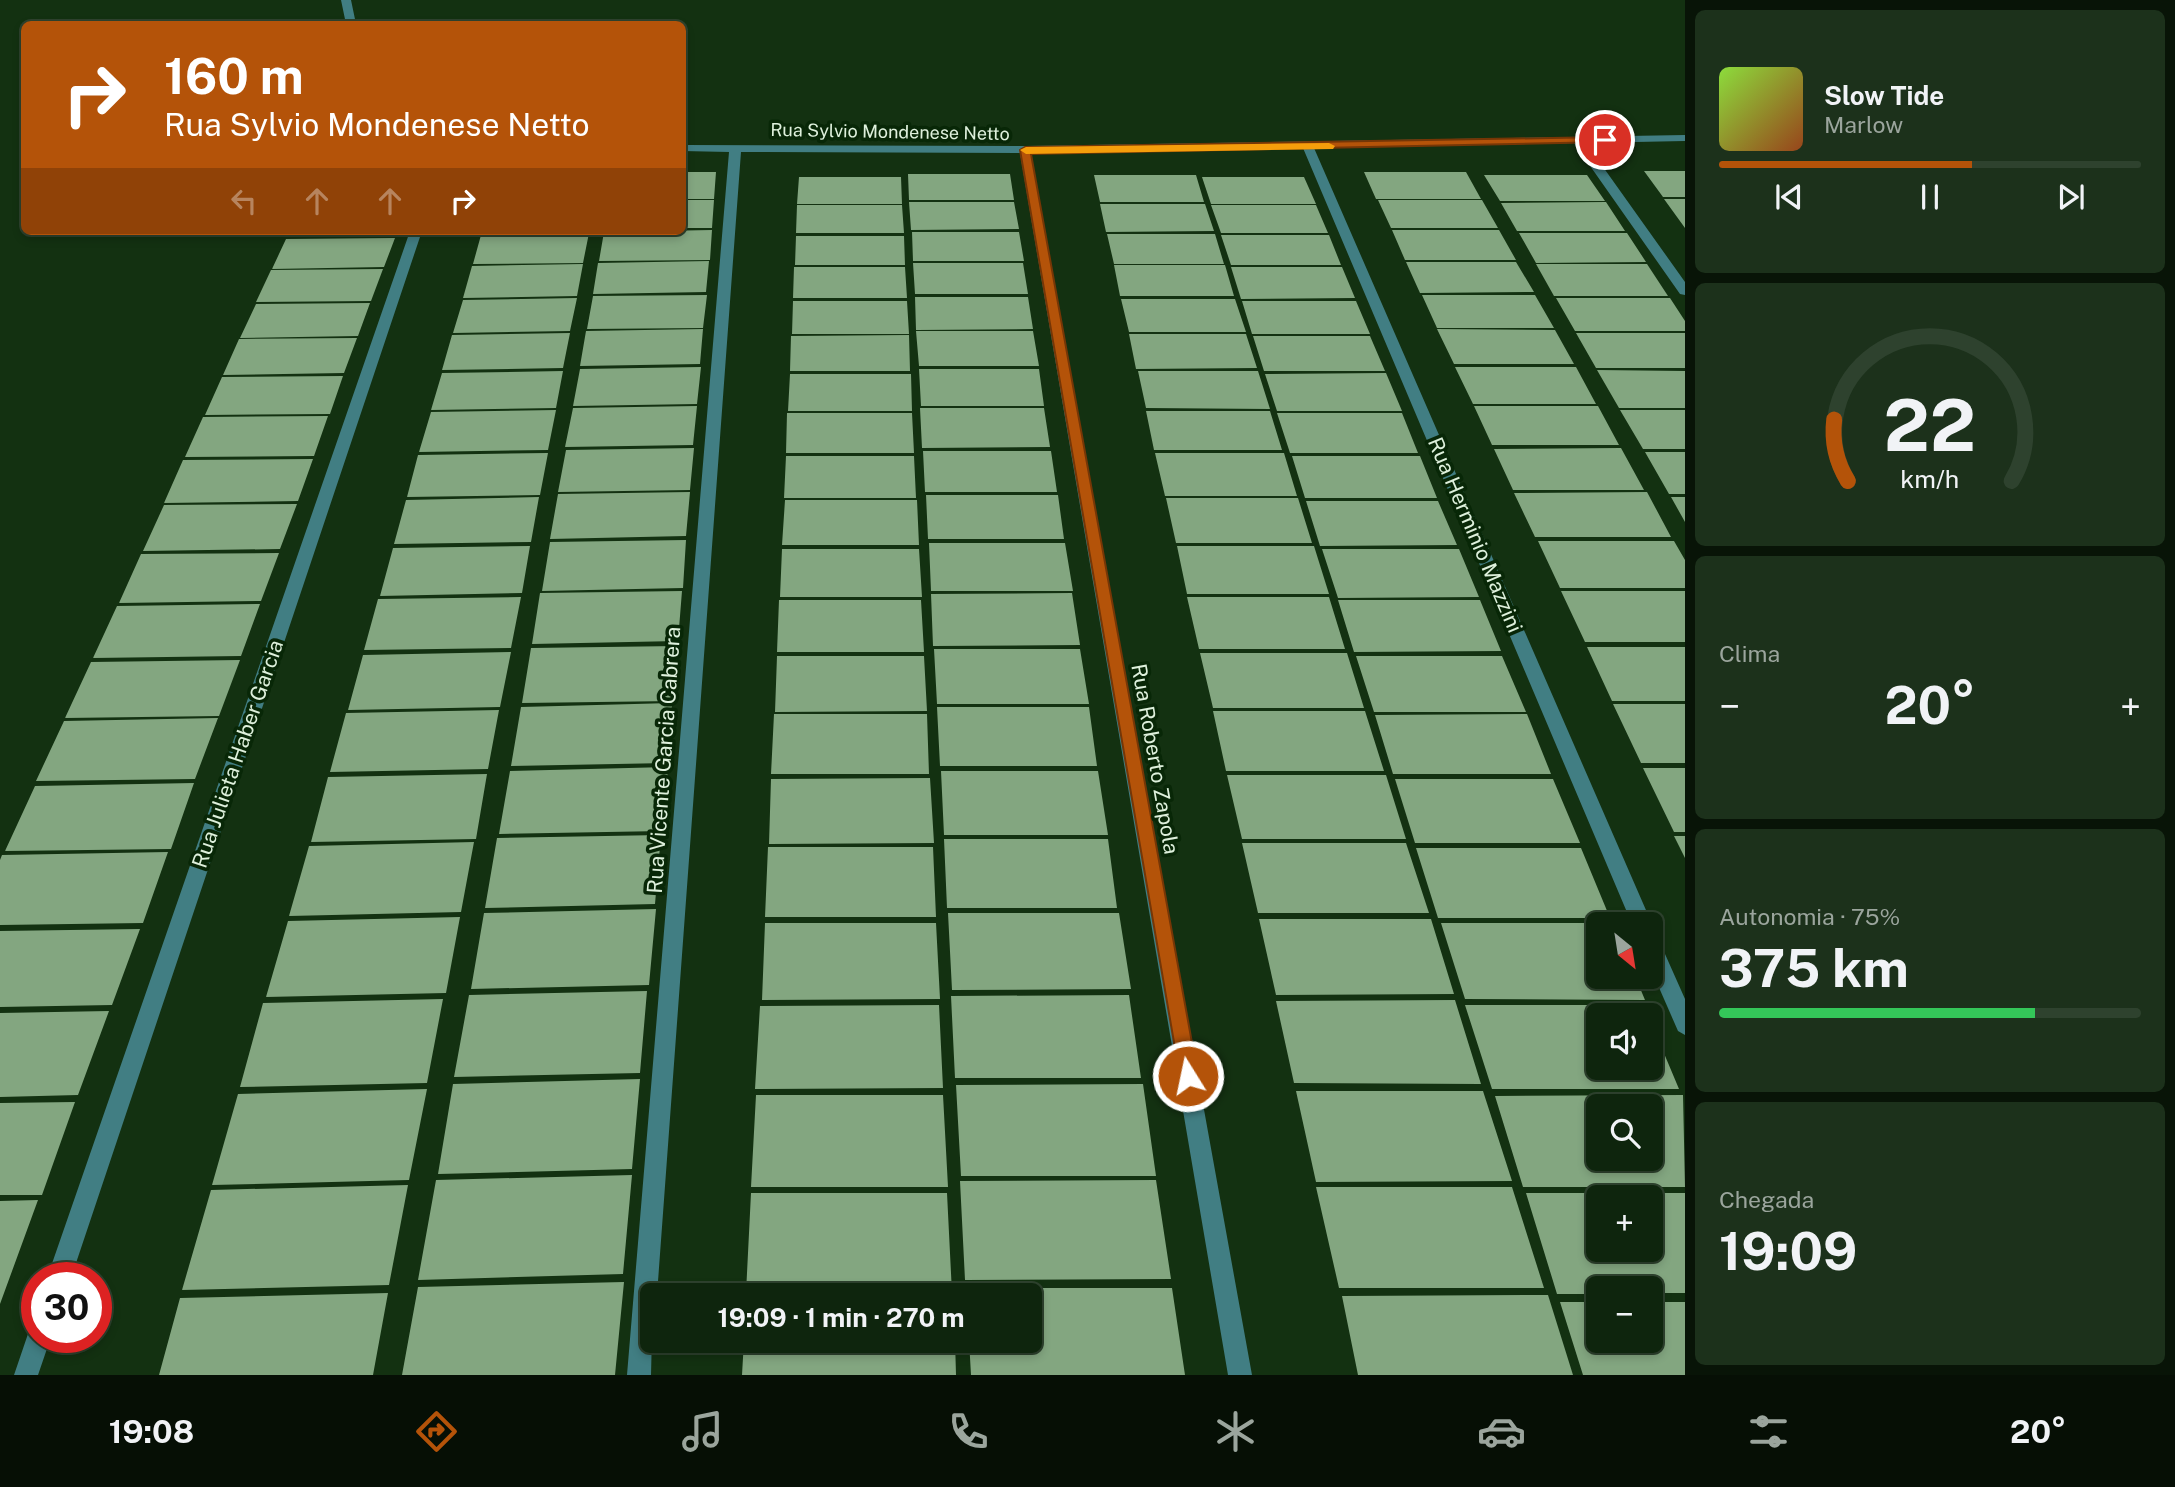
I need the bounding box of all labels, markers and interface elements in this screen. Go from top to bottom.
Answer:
text: 160 m [164,47,304,105]
icon: right [49,49,140,140]
text: Slow Tide [1824,80,1944,111]
text: Rua Sylvio Mondenese Netto [164,106,590,143]
pin [1575,110,1635,170]
text: Marlow [1824,111,1903,138]
street label: Rua Sylvio Mondenese Netto [770,119,1010,144]
icon: arrive [1586,121,1624,159]
icon: previous [1770,178,1808,216]
icon: pause [1911,178,1949,216]
icon: next [2052,178,2090,216]
icon: left [225,182,263,220]
icon: ahead [298,182,336,220]
icon: ahead [371,182,409,220]
icon: right [444,182,482,220]
text: 22 [1884,382,1976,467]
street label: Rua Herminio Mazzini [1423,433,1528,636]
text: km/h [1901,463,1959,493]
street label: Rua Vicente Garcia Cabrera [642,626,685,894]
street label: Rua Julieta Haber Garcia [187,636,288,871]
text: Clima [1719,640,1780,667]
street label: Rua Roberto Zapola [1126,662,1185,856]
text: 20° [1884,675,1976,736]
text: − [1719,684,1740,729]
text: + [2120,684,2141,729]
text: Autonomia · 75% [1719,903,1900,930]
north arrow [1586,912,1662,989]
map controls [1586,912,1663,1353]
text: 375 km [1719,938,1909,999]
button: sound [1586,1003,1663,1080]
position arrow [1151,1039,1225,1113]
button: search [1586,1094,1663,1171]
button: + [1586,1185,1663,1262]
text: Chegada [1719,1186,1814,1213]
text: 19:09 [1719,1221,1857,1282]
speed limit sign: 30 [21,1262,112,1353]
button: − [1586,1276,1663,1353]
text: 19:09 · 1 min · 270 m [718,1302,965,1333]
icon: directions [412,1407,461,1456]
icon: music [678,1407,727,1456]
icon: phone [944,1407,993,1456]
icon: climate [1211,1407,1260,1456]
icon: car [1477,1407,1526,1456]
icon: filters [1744,1407,1793,1456]
text: 19:08 [109,1413,194,1450]
text: 20° [2010,1413,2066,1450]

